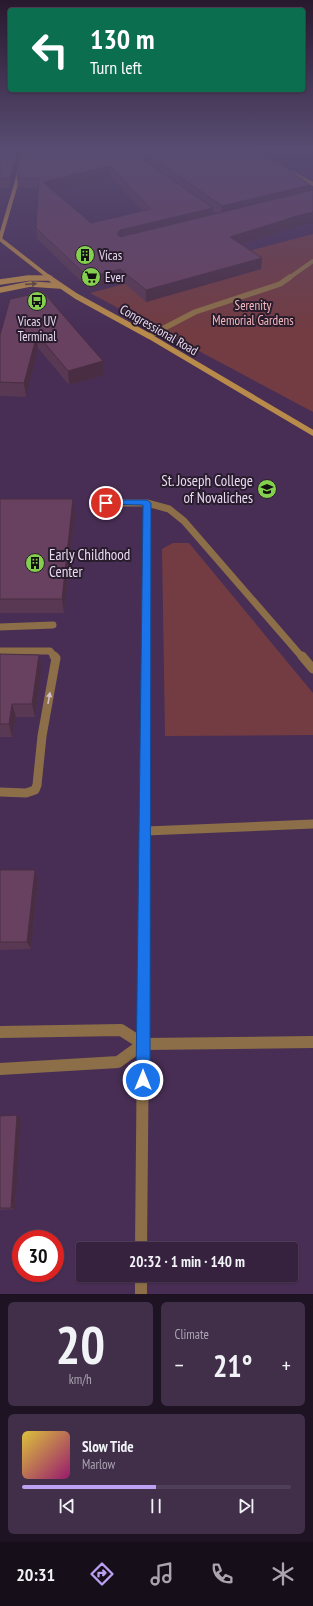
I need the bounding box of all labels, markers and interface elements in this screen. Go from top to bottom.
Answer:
text: 130 m [90,20,154,57]
icon: left [24,24,76,76]
text: Turn left [90,56,142,79]
building icon: Vicas [74,244,96,266]
place label: Vicas [98,247,122,264]
supermarket icon: Ever [80,266,102,288]
place label: Ever [105,269,125,286]
one-way arrow [25,281,37,288]
bus stop icon: Vicas UV Terminal [26,290,48,312]
park label: Serenity Memorial Gardens [212,297,294,329]
street label: Congressional Road [117,301,201,359]
place label: Vicas UV Terminal [17,313,57,345]
place label: St. Joseph College of Novaliches [161,471,253,507]
school or university icon: St. Joseph College of Novaliches [256,478,278,500]
pin [89,486,123,520]
icon: arrive [95,492,117,514]
place label: Early Childhood Center [49,545,130,581]
building icon: Early Childhood Center [24,552,46,574]
one-way arrow [46,692,52,704]
position arrow [122,1059,164,1101]
speed limit sign: 30 [12,1230,64,1282]
text: 20:32 · 1 min · 140 m [129,1252,245,1271]
text: 20 [55,1311,105,1378]
text: Climate [175,1326,209,1343]
text: 21° [213,1346,253,1385]
text: − [175,1351,184,1379]
text: + [282,1351,291,1379]
text: km/h [69,1371,92,1388]
text: Slow Tide [82,1437,134,1456]
text: Marlow [82,1456,115,1473]
icon: previous [56,1495,78,1517]
icon: pause [145,1495,167,1517]
icon: next [235,1495,257,1517]
icon: directions [88,1560,116,1588]
icon: music [148,1560,176,1588]
icon: phone [208,1560,236,1588]
icon: climate [269,1560,297,1588]
text: 20:31 [16,1563,55,1586]

